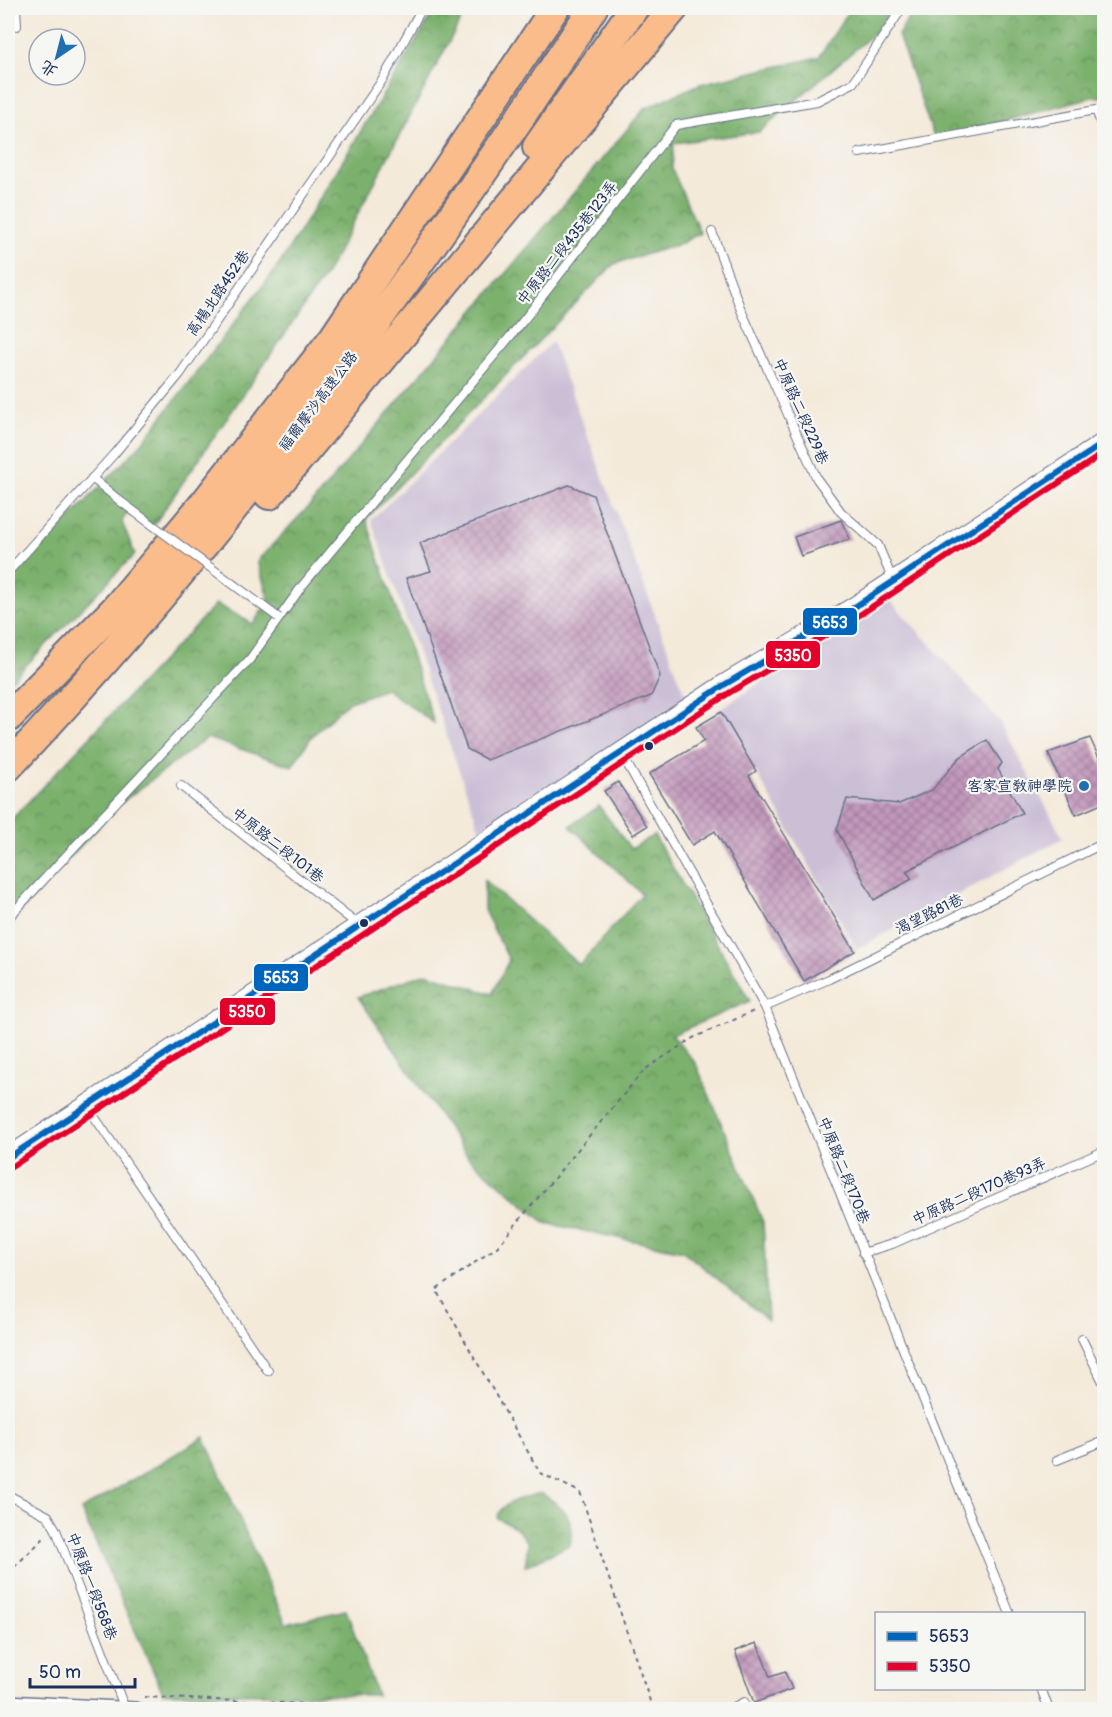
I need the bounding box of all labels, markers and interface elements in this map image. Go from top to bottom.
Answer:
north arrow [27,27,87,87]
text: 北 [37,56,61,81]
street label: 中原路二段435巷123弄 [513,177,622,309]
street label: 高楊北路452巷 [183,246,254,340]
street label: 福爾摩沙高速公路 [275,348,362,455]
street label: 中原路二段229巷 [769,355,833,467]
line badge: 5653 [802,607,858,636]
text: 5653 [812,613,848,633]
line badge: 5350 [765,640,821,669]
text: 5350 [774,646,812,666]
unlabelled marker [643,740,655,752]
place label: 客家宣教神學院 [967,777,1072,796]
marker: 客家宣教神學院 [1077,779,1091,793]
street label: 中原路二段101巷 [228,803,328,887]
street label: 渴望路81巷 [892,890,966,939]
unlabelled marker [358,917,370,929]
line badge: 5653 [253,963,309,992]
text: 5653 [263,968,299,988]
line badge: 5350 [219,997,276,1026]
text: 5350 [228,1002,266,1022]
street label: 中原路二段170巷 [813,1114,874,1227]
street label: 中原路二段170巷93弄 [909,1153,1049,1230]
street label: 中原路一段568巷 [62,1529,121,1643]
legend [875,1612,1085,1690]
text: 5653 [929,1625,969,1648]
scale bar [30,1651,135,1689]
text: 5350 [929,1655,971,1678]
text: 50 m [39,1661,81,1684]

